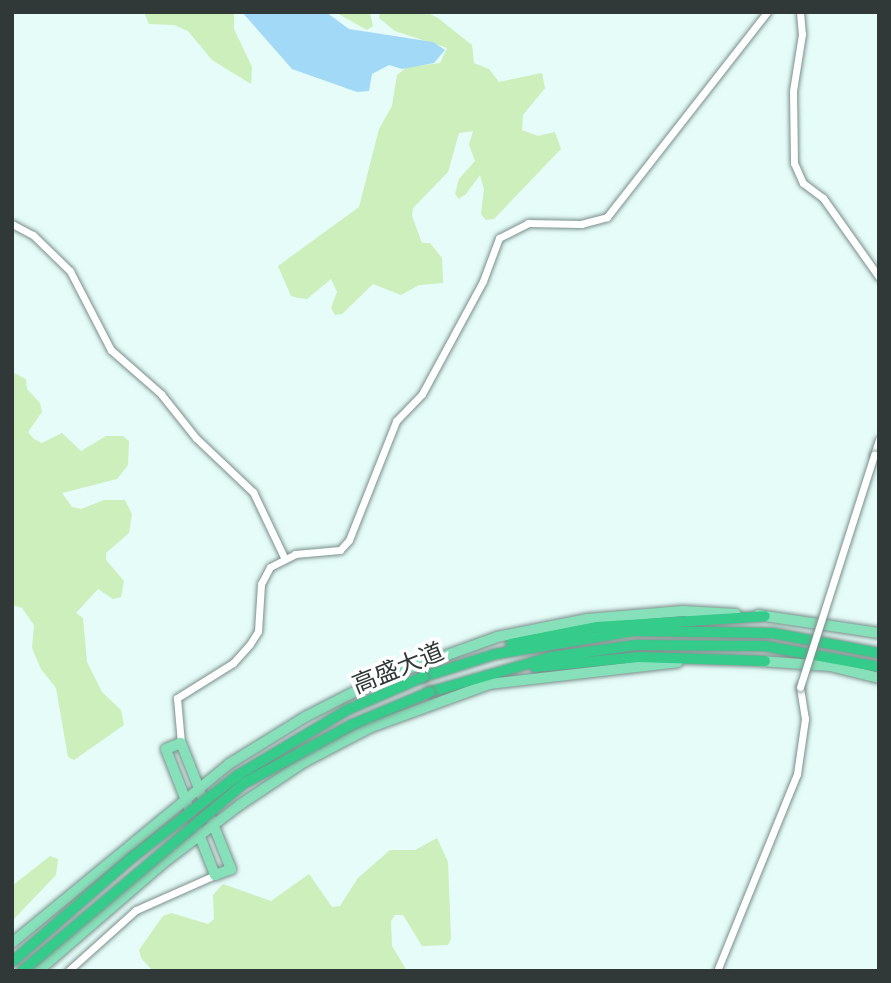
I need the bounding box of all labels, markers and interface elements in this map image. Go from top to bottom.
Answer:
street label: 高盛大道 [348,637,448,699]

